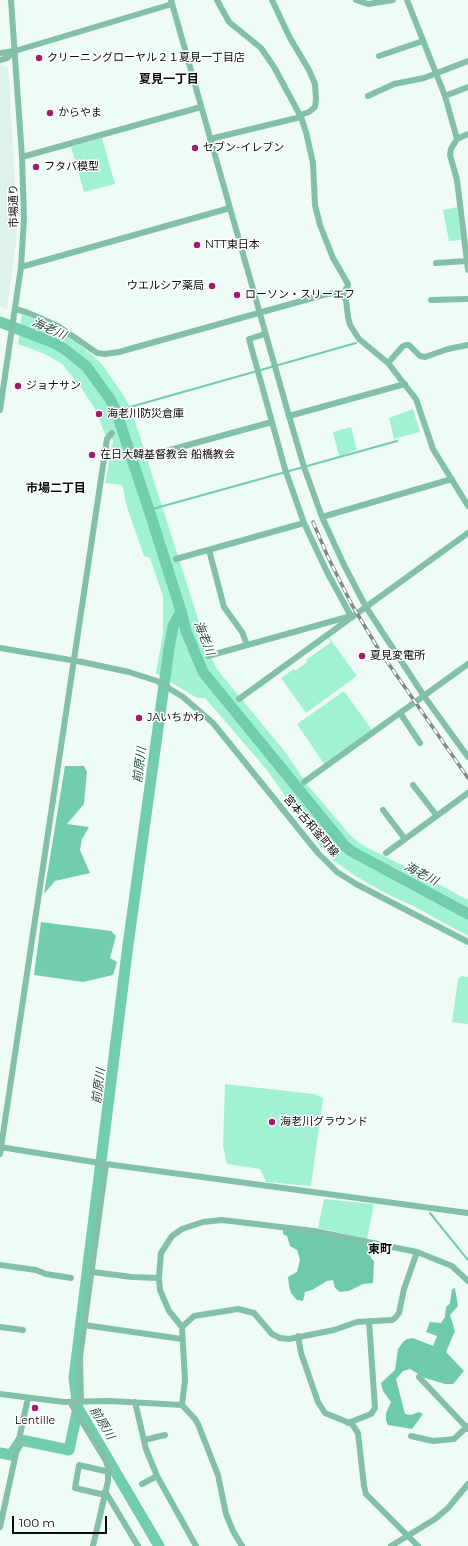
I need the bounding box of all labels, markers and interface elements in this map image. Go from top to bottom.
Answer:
place label: クリーニングローヤル２１夏見一丁目店 [47,51,245,65]
marker: クリーニングローヤル２１夏見一丁目店 [34,53,44,63]
district label: 夏見一丁目 [139,72,199,86]
place label: からやま [58,106,102,120]
marker: からやま [45,108,55,118]
place label: セブン-イレブン [203,141,284,155]
marker: セブン-イレブン [190,143,200,153]
place label: フタバ模型 [44,160,99,174]
marker: フタバ模型 [31,162,41,172]
street label: 市場通り [7,184,21,228]
place label: NTT東日本 [205,238,260,252]
marker: NTT東日本 [192,240,202,250]
place label: ウエルシア薬局 [127,279,204,293]
marker: ウエルシア薬局 [207,281,217,291]
place label: ローソン・スリーエフ [245,288,355,302]
marker: ローソン・スリーエフ [232,290,242,300]
water label: 海老川 [30,315,68,343]
place label: ジョナサン [26,379,81,393]
marker: ジョナサン [13,381,23,391]
place label: 海老川防災倉庫 [107,407,184,421]
marker: 海老川防災倉庫 [94,409,104,419]
place label: 在日大韓基督教会 船橋教会 [100,448,235,462]
marker: 在日大韓基督教会 船橋教会 [87,450,97,460]
district label: 市場二丁目 [26,481,86,495]
water label: 海老川 [191,619,217,657]
place label: 夏見変電所 [370,649,425,663]
marker: 夏見変電所 [357,651,367,661]
place label: JAいちかわ [147,711,204,725]
marker: JAいちかわ [134,713,144,723]
water label: 前原川 [131,746,149,784]
street label: 宮本古和釜町線 [281,793,341,859]
water label: 海老川 [402,859,440,889]
water label: 前原川 [90,1067,108,1105]
place label: 海老川グラウンド [280,1115,368,1129]
marker: 海老川グラウンド [267,1117,277,1127]
district label: 東町 [368,1242,392,1256]
marker: Lentille [30,1403,40,1413]
water label: 前原川 [87,1404,117,1442]
place label: Lentille [15,1414,55,1428]
scale bar [14,1508,109,1534]
text: 100 m [19,1515,55,1530]

